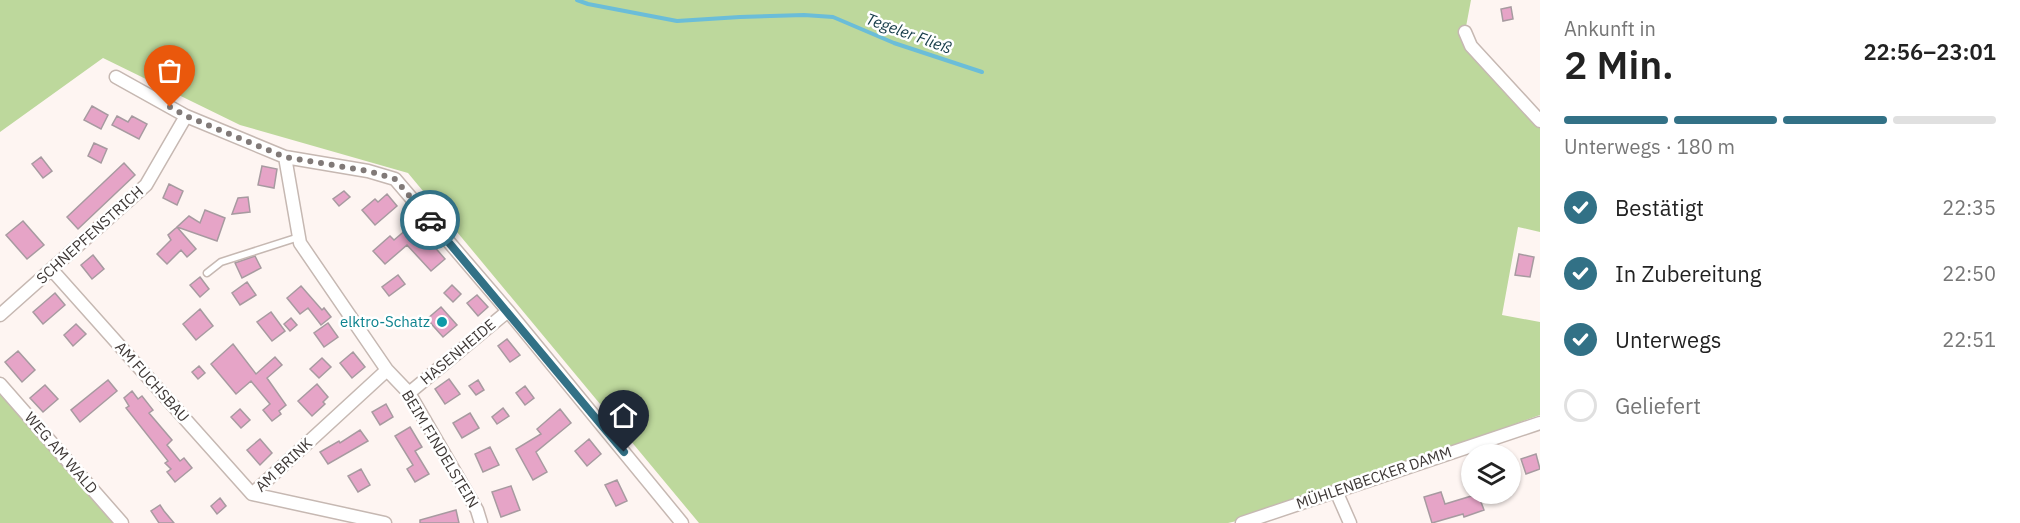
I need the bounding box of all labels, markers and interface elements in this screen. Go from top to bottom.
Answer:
water label: Tegeler Fließ [863,8,955,58]
text: Ankunft in [1564,15,1656,42]
text: 22:56–23:01 [1863,37,1996,66]
text: 2 Min. [1564,39,1674,90]
pin [144,45,195,107]
icon: bag [153,54,186,87]
text: Unterwegs · 180 m [1564,133,1735,160]
street label: SCHNEPFENSTRICH [32,182,147,288]
courier [400,190,460,250]
icon: check [1564,191,1597,224]
text: Bestätigt [1615,193,1704,222]
text: 22:35 [1942,194,1996,221]
icon: car [414,204,447,237]
icon: check [1564,257,1597,290]
text: In Zubereitung [1615,259,1761,288]
text: 22:50 [1942,260,1996,287]
place label: elktro-Schatz [340,312,430,331]
street label: HASENHEIDE [416,315,499,389]
marker: elktro-Schatz [435,315,449,329]
icon: check [1564,323,1597,356]
text: Unterwegs [1615,325,1722,354]
text: 22:51 [1942,326,1996,353]
street label: AM FUCHSBAU [111,337,193,426]
street label: BEIM FINDELSTEIN [398,386,483,511]
pin [598,390,649,452]
text: Geliefert [1615,391,1701,420]
icon: home [607,399,640,432]
street label: WEG AM WALD [21,408,102,497]
street label: AM BRINK [251,433,316,496]
street label: MÜHLENBECKER DAMM [1294,442,1454,513]
map controls [1461,444,1521,504]
button: layers [1461,444,1521,504]

